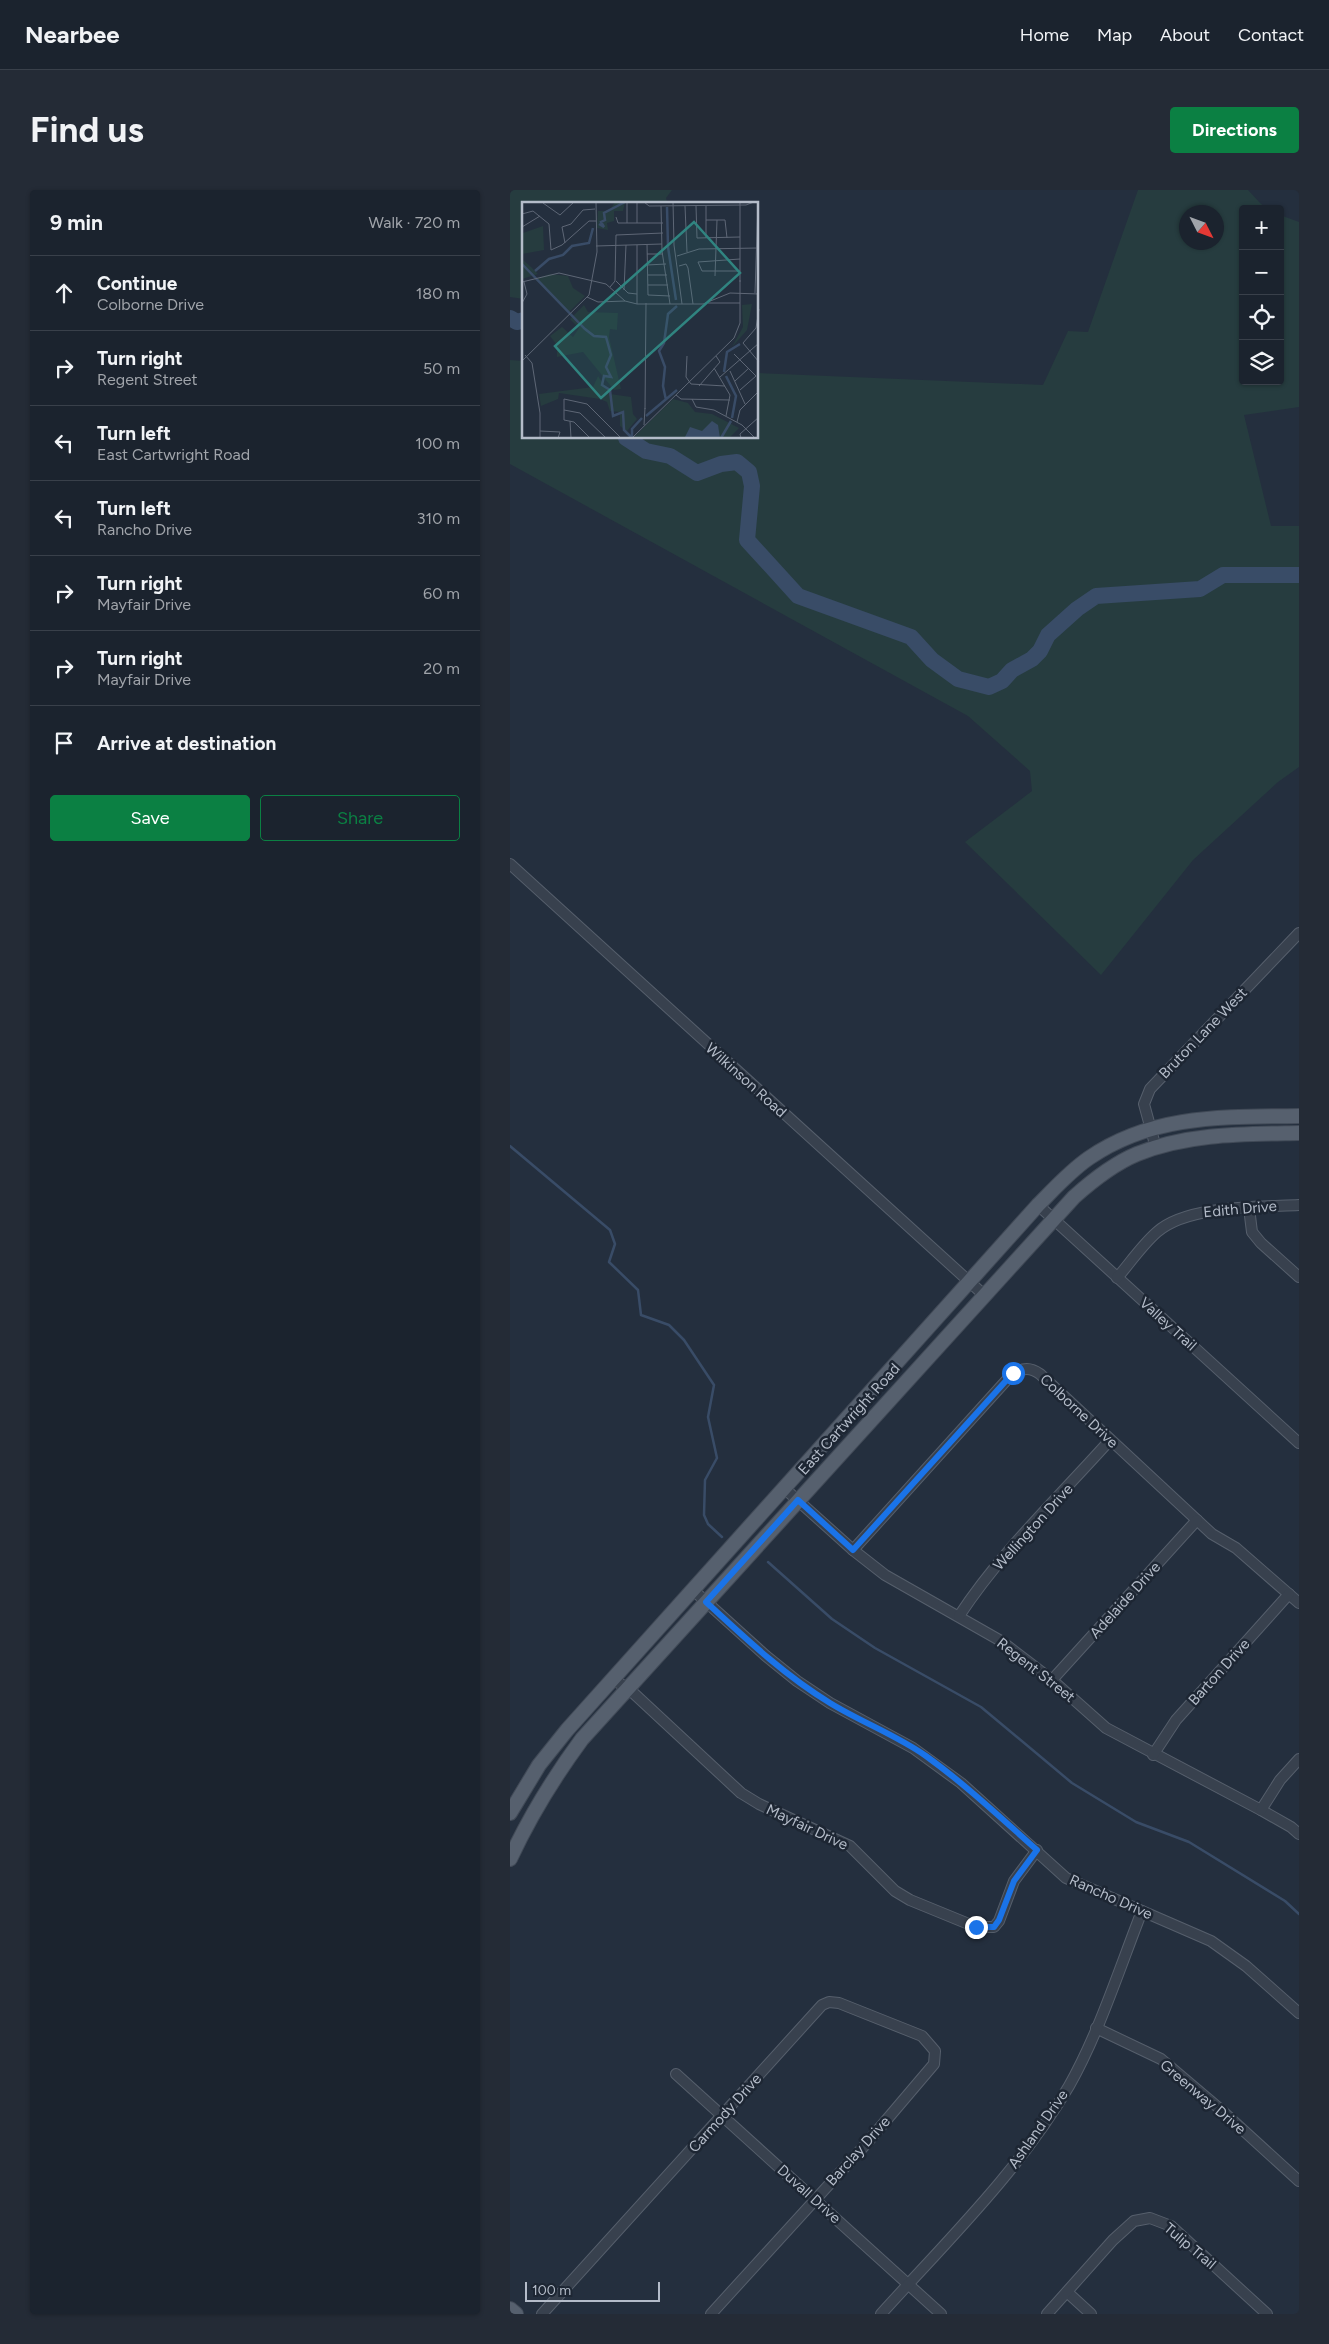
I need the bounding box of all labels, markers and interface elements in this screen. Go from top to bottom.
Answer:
text: Nearbee [25,20,120,49]
text: Home [1020,24,1069,46]
text: Map [1097,24,1132,46]
text: About [1160,24,1210,46]
text: Contact [1238,24,1304,46]
button: Directions [1170,107,1299,153]
text: Find us [30,109,144,151]
inset map [522,202,759,439]
north arrow [1179,205,1224,250]
map controls [1239,205,1284,385]
button: + [1239,205,1284,250]
text: 9 min [50,210,103,235]
text: Walk · 720 m [369,213,460,232]
button: − [1239,250,1284,295]
text: Continue [97,272,177,295]
icon: ahead [50,279,78,307]
text: 180 m [416,284,460,303]
text: Colborne Drive [97,295,204,314]
button: locate [1239,295,1284,340]
button: layers [1239,340,1284,385]
text: Turn right [97,347,183,370]
icon: right [50,354,78,382]
text: 50 m [423,359,460,378]
text: Regent Street [97,370,198,389]
text: Turn left [97,422,171,445]
icon: left [50,429,78,457]
text: 100 m [415,434,460,453]
text: East Cartwright Road [97,445,250,464]
text: Turn left [97,497,171,520]
icon: left [50,504,78,532]
text: 310 m [417,509,460,528]
text: Rancho Drive [97,520,192,539]
text: Turn right [97,572,183,595]
icon: right [50,579,78,607]
text: 60 m [423,584,460,603]
text: Mayfair Drive [97,595,191,614]
text: Turn right [97,647,183,670]
icon: right [50,654,78,682]
text: 20 m [423,659,460,678]
text: Mayfair Drive [97,670,191,689]
icon: arrive [50,729,78,757]
text: Arrive at destination [97,732,276,755]
button: Save [50,795,250,841]
button: Share [260,795,460,841]
street label: Bruton Lane West [1155,984,1251,1082]
street label: Wilkinson Road [702,1039,790,1121]
street label: Edith Drive [1203,1197,1277,1221]
street label: Valley Trail [1136,1294,1200,1354]
street label: East Cartwright Road [794,1360,904,1478]
route start [1002,1362,1025,1385]
street label: Colborne Drive [1036,1370,1122,1452]
street label: Wellington Drive [989,1480,1077,1574]
street label: Adelaide Drive [1086,1558,1164,1642]
street label: Regent Street [993,1634,1079,1706]
street label: Barton Drive [1185,1635,1253,1709]
street label: Mayfair Drive [763,1800,851,1854]
street label: Rancho Drive [1067,1871,1155,1923]
route end [965,1916,988,1939]
street label: Greenway Drive [1156,2056,1250,2138]
street label: Carmody Drive [685,2070,765,2156]
street label: Ashland Drive [1004,2086,1072,2172]
street label: Barclay Drive [822,2113,894,2189]
street label: Duvall Drive [774,2161,844,2227]
street label: Tulip Trail [1160,2219,1220,2273]
scale bar [525,2279,660,2302]
text: 100 m [532,2282,571,2299]

